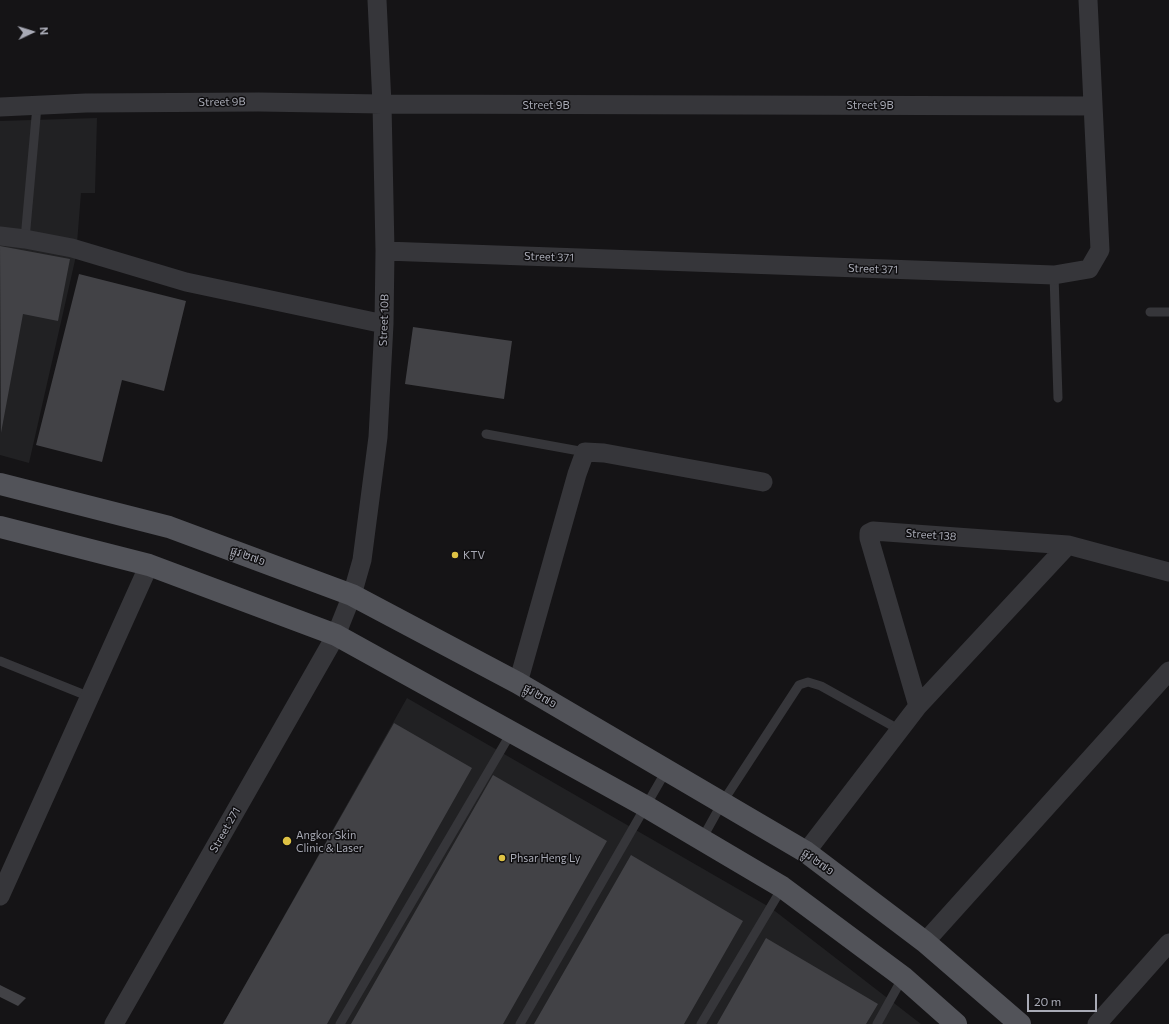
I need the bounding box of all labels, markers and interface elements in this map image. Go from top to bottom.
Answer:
north arrow [12,12,52,52]
text: N [38,27,51,36]
street label: Street 9B [198,95,246,109]
street label: Street 9B [523,98,569,112]
street label: Street 9B [847,98,893,112]
street label: Street 371 [524,250,574,264]
street label: Street 371 [848,262,898,276]
street label: Street 10B [376,294,392,346]
street label: Street 138 [905,527,957,543]
street label: ផ្លូវ ២៧១ [229,544,267,568]
place label: KTV [463,548,485,562]
marker: KTV [450,550,460,560]
street label: ផ្លូវ ២៧១ [521,681,559,711]
street label: Street 271 [207,805,243,855]
place label: Angkor Skin Clinic & Laser [296,828,363,854]
marker: Angkor Skin Clinic & Laser [281,835,293,847]
street label: ផ្លូវ ២៧១ [799,846,837,878]
place label: Phsar Heng Ly [510,851,581,865]
marker: Phsar Heng Ly [497,853,507,863]
scale bar [1029,986,1099,1012]
text: 20 m [1034,994,1061,1008]

